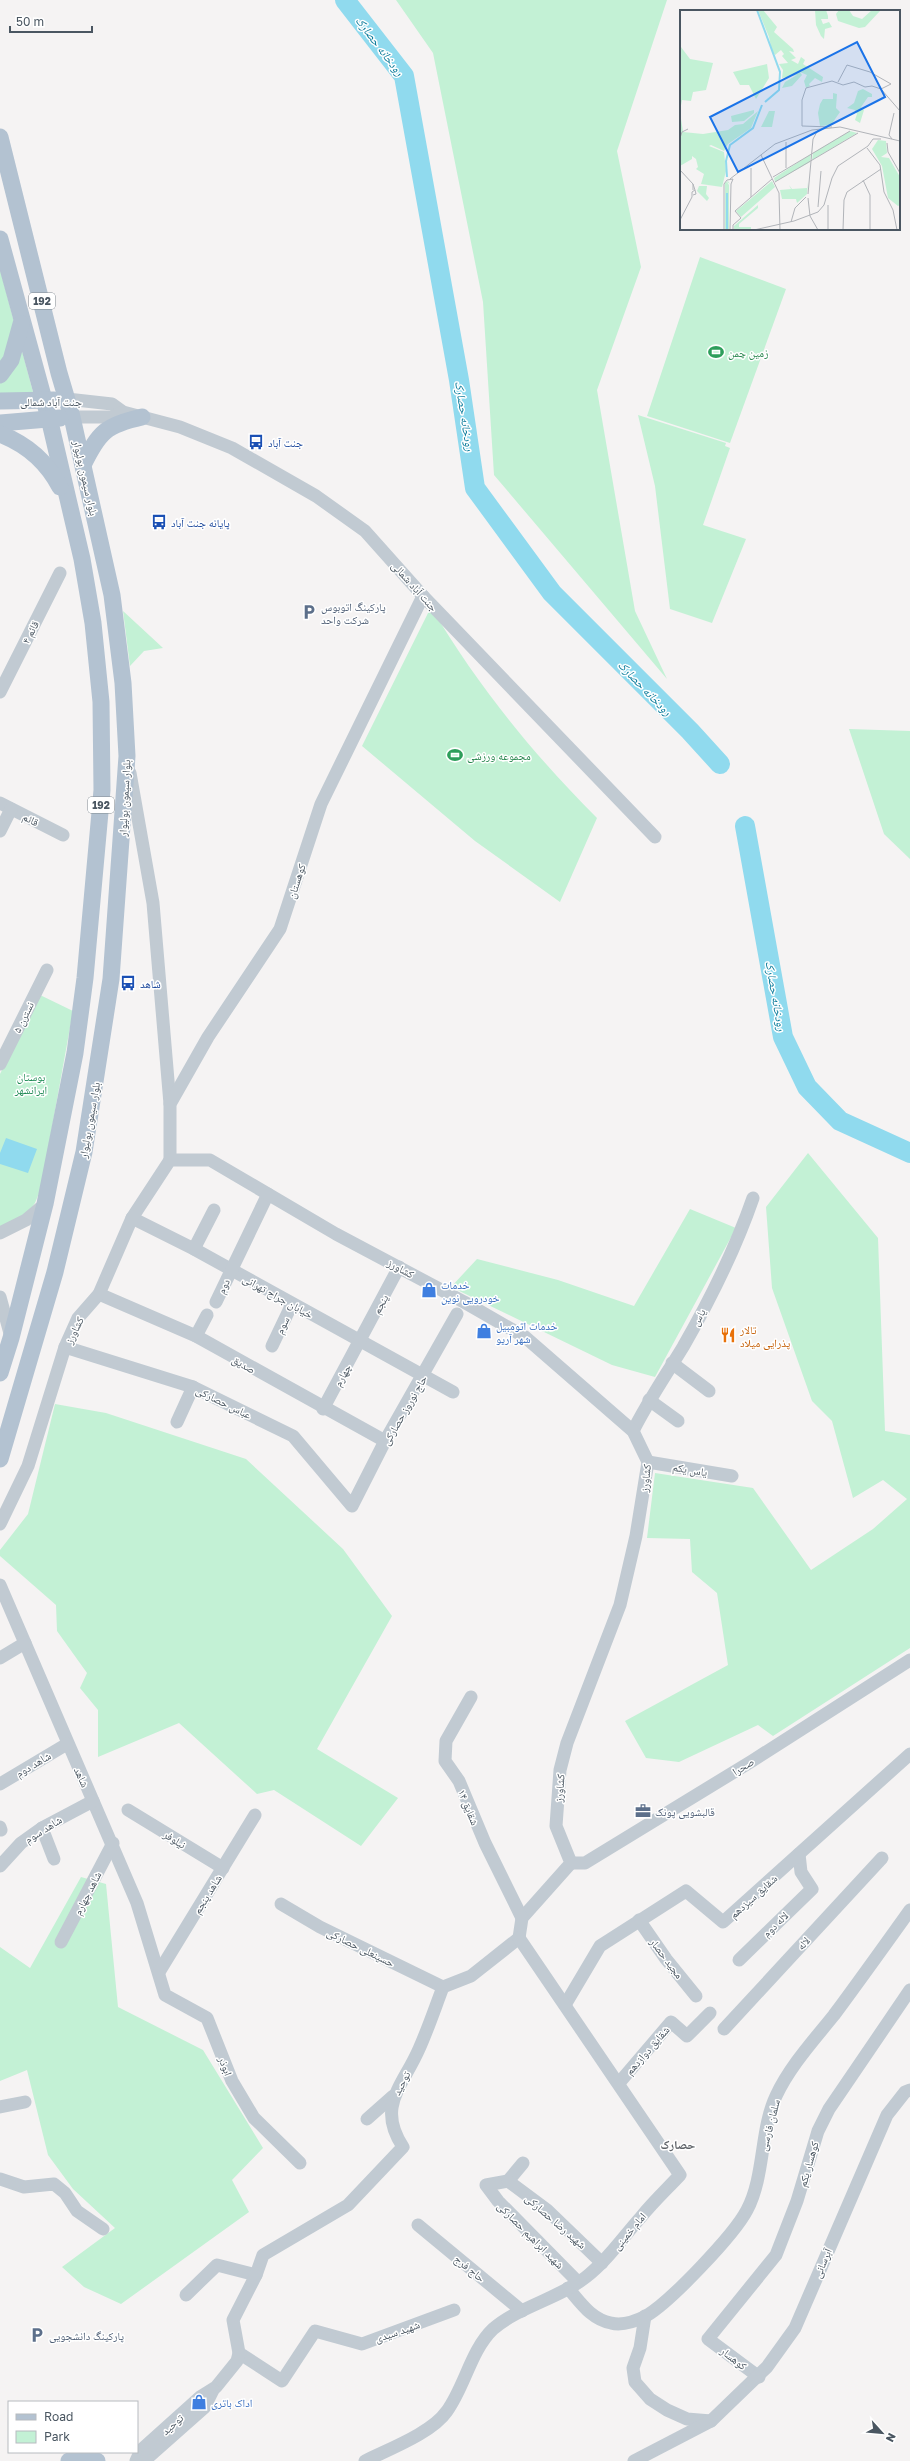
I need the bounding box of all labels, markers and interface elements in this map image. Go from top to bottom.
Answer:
scale bar [10,8,92,34]
inset map [680,10,900,230]
water label: رودخانه حصارک [353,13,408,79]
text: 50 m [16,14,44,29]
road number: 192 [29,293,55,309]
sports icon: زمین چمن [707,343,725,361]
place label: زمین چمن [728,346,768,360]
water label: رودخانه حصارک [452,380,478,453]
street label: جنت آباد شمالی [20,395,82,409]
bus stop icon: جنت آباد [247,433,265,451]
place label: جنت آباد [268,436,303,449]
street label: بلوار سیمون بولیوار [70,438,101,517]
bus stop icon: پایانه جنت آباد [150,513,168,531]
place label: پایانه جنت آباد [171,516,230,530]
street label: جنت آباد شمالی [389,559,441,614]
place label: پارکینگ اتوبوس شرکت واحد [321,600,386,626]
parking icon: پارکینگ اتوبوس شرکت واحد [300,603,318,621]
street label: قائم ۴ [19,618,43,647]
water label: رودخانه حصارک [615,657,675,719]
sports icon: مجموعه ورزشی [446,746,464,764]
place label: مجموعه ورزشی [467,749,531,763]
street label: بلوار سیمون بولیوار [115,759,134,838]
road number: 192 [88,797,114,813]
street label: قائم [20,810,42,830]
street label: کوهستان [284,862,309,900]
water label: رودخانه حصارک [762,960,790,1033]
bus stop icon: شاهد [119,974,137,992]
place label: شاهد [140,977,161,990]
street label: نسترن ۵ [10,999,37,1035]
park label: بوستان ایرانشهر [14,1070,47,1096]
street label: بلوار سیمون بولیوار [76,1081,103,1160]
street label: کشاورز [385,1255,417,1281]
street label: خیابان جراح تهرانی [240,1271,315,1322]
street label: دوم [214,1276,233,1296]
place label: خدمات خودرویی نوین [441,1278,500,1305]
shop icon: خدمات خودرویی نوین [420,1281,438,1299]
street label: پنجم [370,1292,392,1317]
street label: یاس [688,1306,709,1328]
street label: کشاورز [62,1314,86,1346]
street label: سوم [272,1314,293,1336]
place label: خدمات اتومبیل شهر آریو [496,1319,557,1345]
shop icon: خدمات اتومبیل شهر آریو [475,1322,493,1340]
place label: تالار پذرایی میلاد [739,1323,790,1350]
restaurant icon: تالار پذرایی میلاد [719,1326,737,1344]
street label: صدیق [230,1352,258,1377]
street label: چهارم [331,1362,354,1389]
street label: حاج نوروز حصارکی [379,1373,430,1448]
street label: عباس حصارکی [194,1383,254,1422]
street label: یاس یکم [671,1460,709,1480]
street label: کشاورز [637,1463,653,1494]
street label: شاهد دوم [13,1748,53,1780]
street label: صحرا [730,1754,756,1778]
street label: شاهد [72,1765,92,1789]
street label: کشاورز [551,1773,567,1804]
street label: شقایق ۱۴ [455,1787,482,1827]
office icon: قالبشویی پونک [634,1802,652,1820]
place label: قالبشویی پونک [655,1805,715,1819]
street label: شاهد سوم [22,1813,65,1846]
street label: نیلوفر [160,1827,189,1851]
street label: شاهد چهارم [71,1869,104,1917]
street label: شقایق سیزدهم [727,1871,781,1922]
street label: شاهد پنجم [190,1872,226,1917]
street label: لاله دوم [759,1908,792,1940]
street label: حسینعلی حصارکی [325,1925,397,1970]
street label: لاله [794,1934,812,1952]
street label: مجید حصار [647,1935,686,1981]
street label: شقایق دوازدهم [622,2023,673,2078]
street label: ابوذر [216,2054,236,2078]
street label: توحید [390,2068,413,2097]
street label: سلمان فارسی [756,2098,783,2152]
district label: حصارک [661,2137,696,2152]
street label: کوهسار یکم [795,2139,823,2189]
street label: شهید رضا حصارکی [522,2191,589,2252]
street label: شهید ابراهیم حصارکی [494,2199,567,2272]
street label: امام خمینی [610,2210,649,2253]
street label: آبرسانی [810,2246,835,2280]
street label: حاج فرج [451,2252,488,2285]
street label: شهید سیدی [373,2317,421,2346]
parking icon: پارکینگ دانشجویی [28,2326,46,2344]
place label: پارکینگ دانشجویی [49,2329,124,2343]
street label: کوهسار [718,2343,750,2373]
shop icon: اداک باتری [190,2393,208,2411]
place label: اداک باتری [211,2396,252,2410]
legend [8,2401,138,2453]
text: Road [44,2409,73,2424]
street label: توحید [158,2410,186,2437]
north arrow [862,2413,902,2453]
text: Park [44,2429,70,2444]
text: N [884,2431,899,2444]

